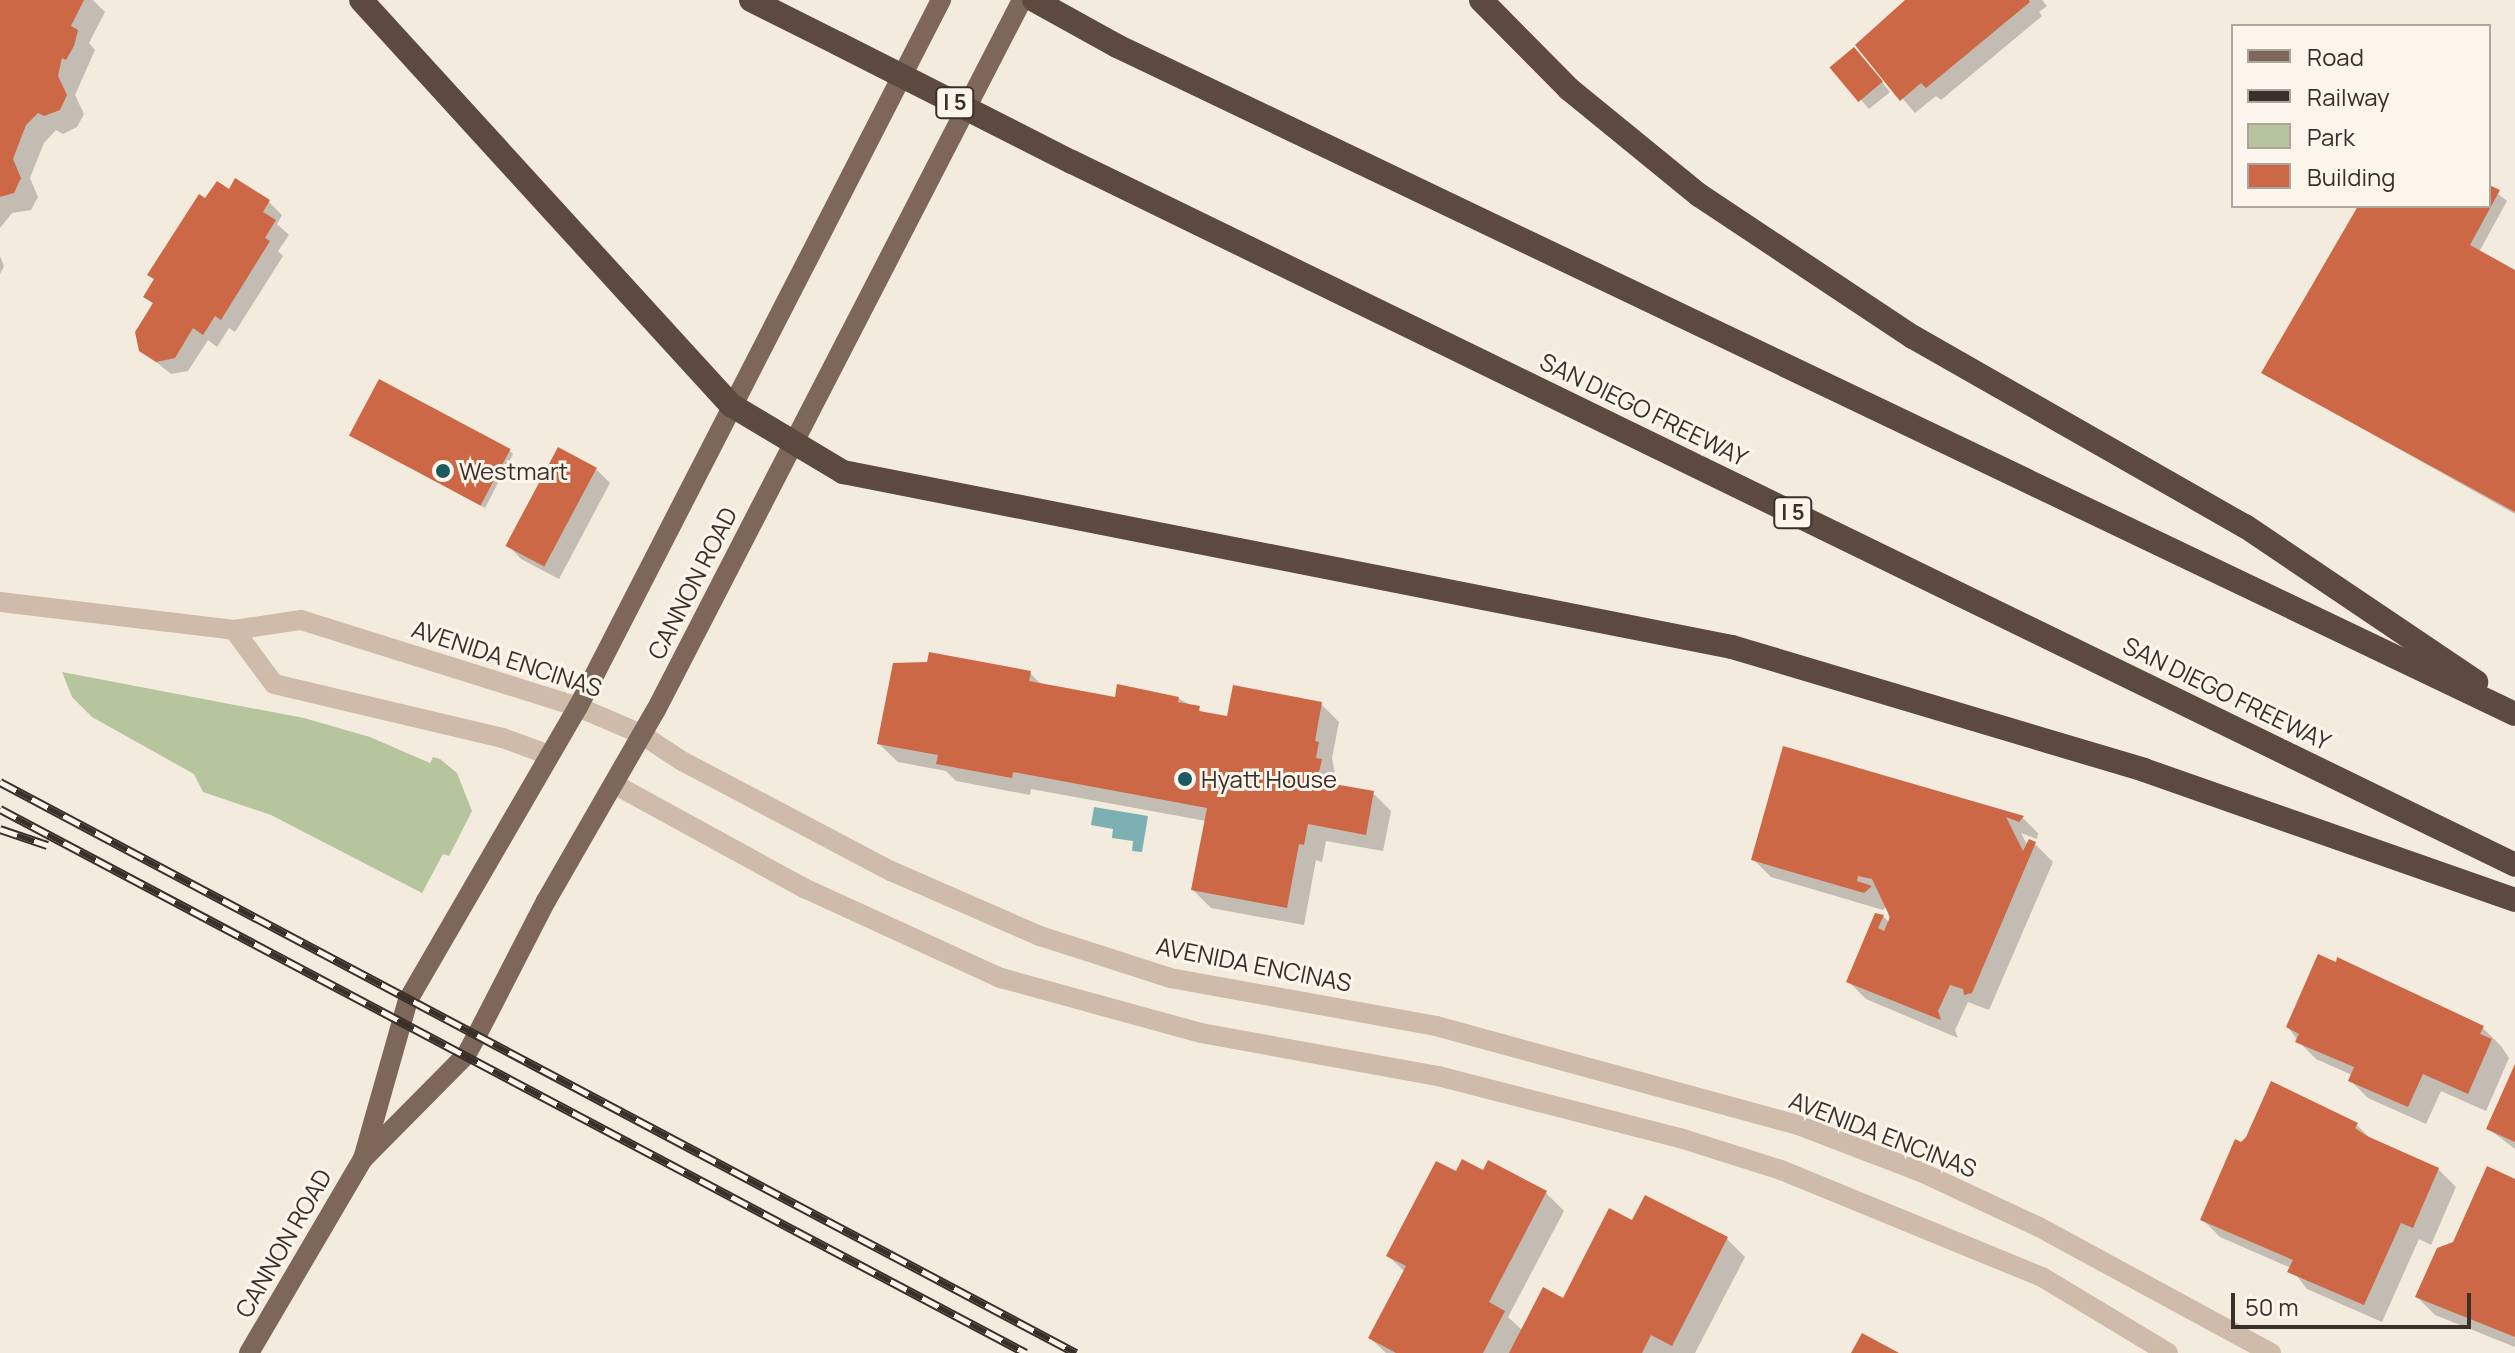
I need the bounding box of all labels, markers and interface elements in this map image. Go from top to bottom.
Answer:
legend [2231,24,2491,208]
text: Road [2307,40,2364,73]
text: Railway [2307,80,2390,113]
road number: I 5 [935,85,975,121]
text: Park [2307,120,2355,153]
text: Building [2307,160,2395,193]
street label: SAN DIEGO FREEWAY [1535,346,1753,472]
place label: Westmart [459,457,568,485]
marker: Westmart [434,462,452,480]
road number: I 5 [1773,495,1813,531]
street label: CANNON ROAD [641,502,743,664]
street label: AVENIDA ENCINAS [408,614,606,702]
street label: SAN DIEGO FREEWAY [2118,630,2336,756]
place label: Hyatt House [1201,765,1337,793]
marker: Hyatt House [1176,770,1194,788]
street label: AVENIDA ENCINAS [1154,931,1354,997]
street label: AVENIDA ENCINAS [1785,1085,1981,1183]
street label: CANNON ROAD [229,1164,337,1322]
scale bar [2235,1277,2475,1327]
text: 50 m [2245,1290,2299,1323]

